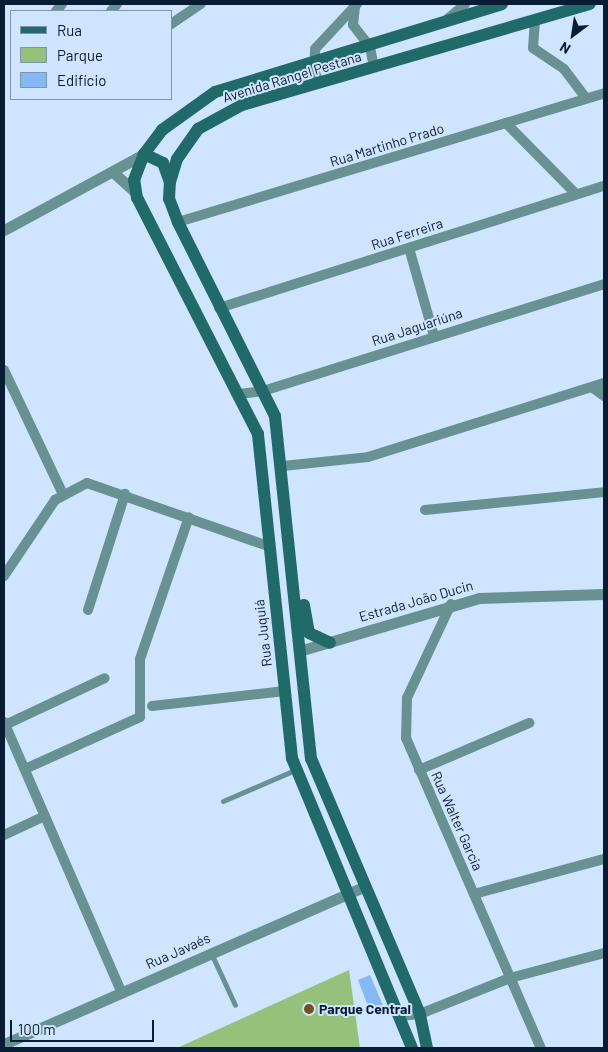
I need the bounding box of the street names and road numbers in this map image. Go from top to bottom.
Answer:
street label: Avenida Rangel Pestana [221,48,363,106]
street label: Rua Martinho Prado [328,120,446,170]
street label: Rua Ferreira [369,215,445,253]
street label: Rua Jaguariúna [370,304,464,350]
street label: Estrada João Ducin [357,577,475,625]
street label: Rua Juquiá [251,598,275,668]
street label: Rua Walter Garcia [428,769,486,873]
street label: Rua Javaés [143,929,213,973]

